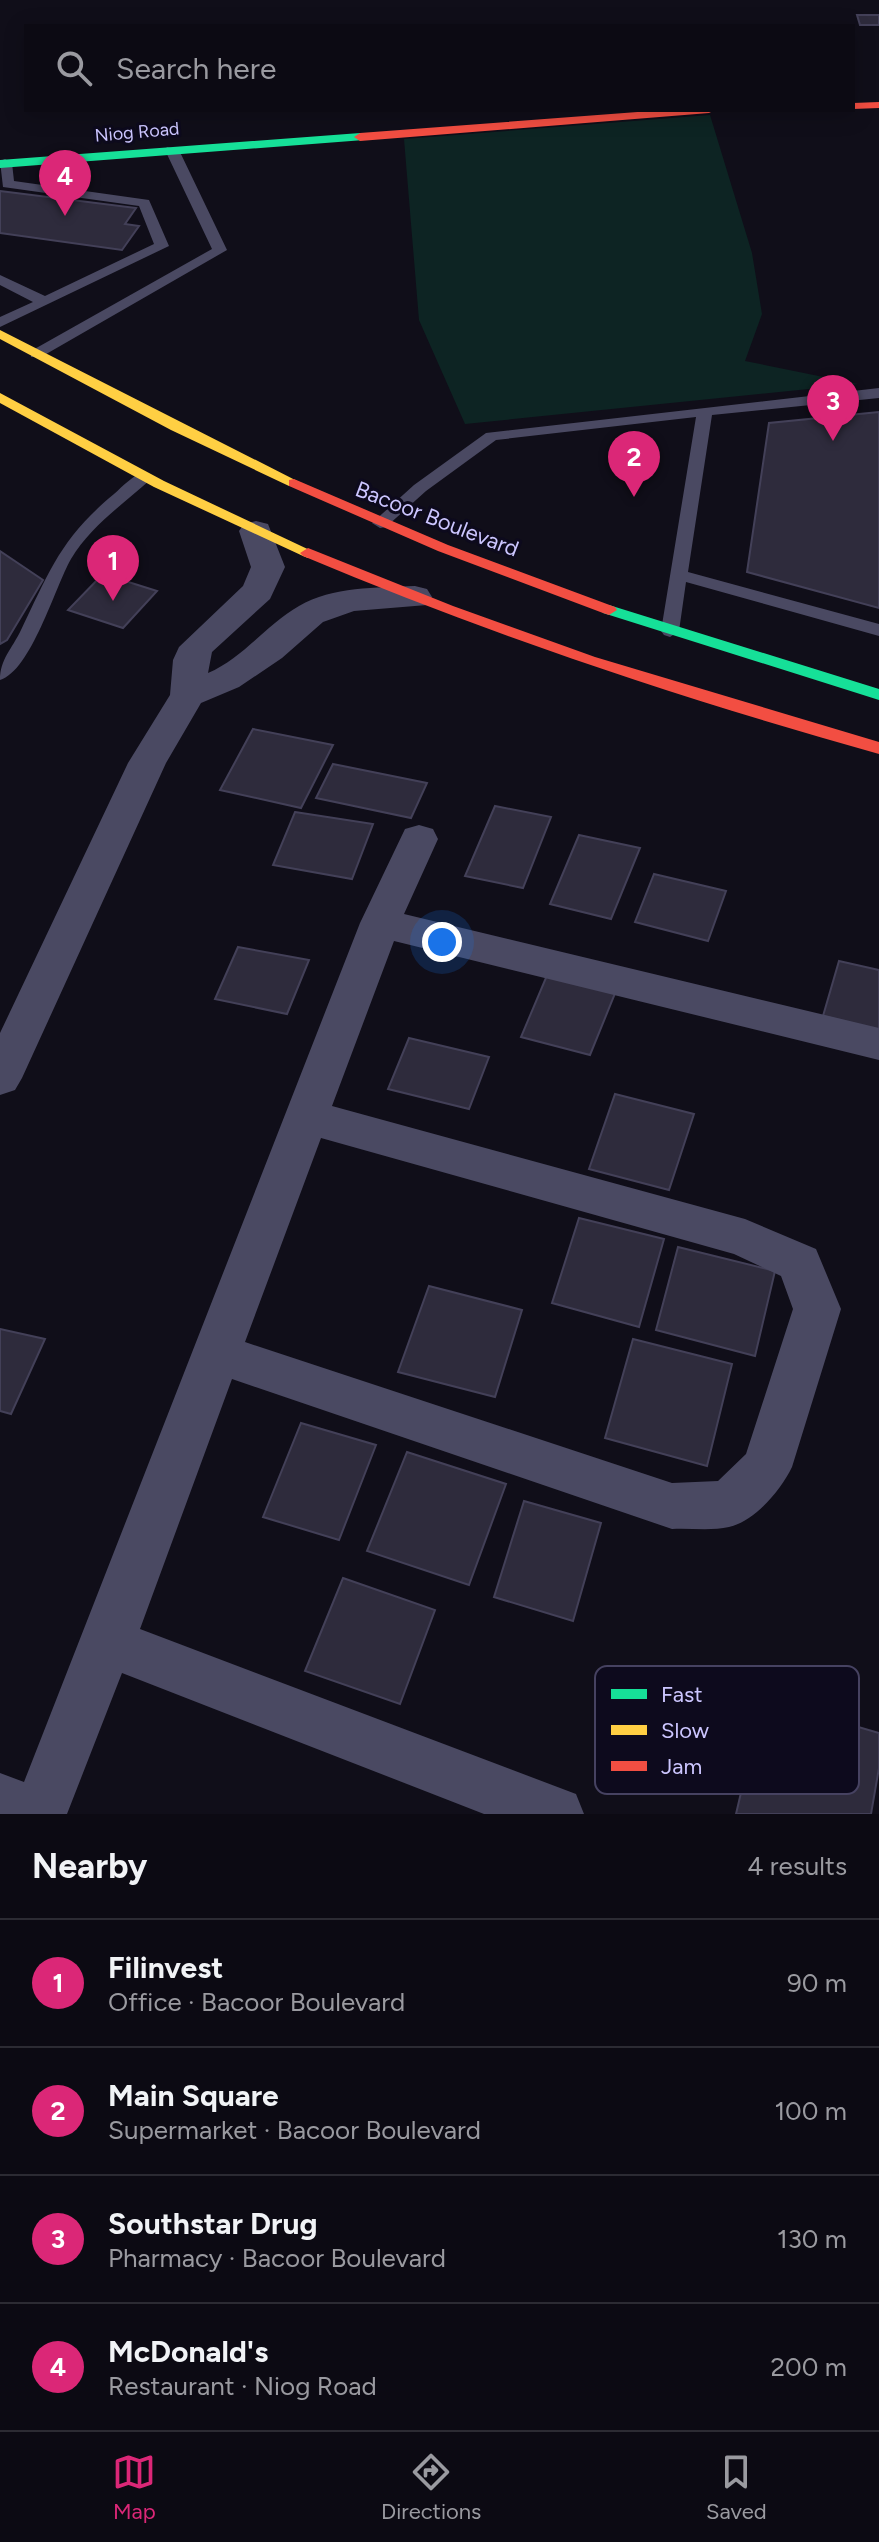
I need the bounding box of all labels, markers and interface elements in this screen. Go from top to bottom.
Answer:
search box [24,24,855,112]
icon: search [52,46,96,90]
text: Search here [116,50,276,87]
street label: Niog Road [94,117,180,147]
pin: 4 [39,150,91,216]
pin: 3 [807,375,859,441]
pin: 2 [608,431,660,497]
street label: Bacoor Boulevard [352,475,522,563]
pin: 1 [87,535,139,601]
your location [422,922,462,962]
legend [595,1666,859,1794]
text: Fast [661,1681,703,1708]
text: Slow [661,1717,710,1744]
text: Jam [661,1753,702,1780]
text: Nearby [32,1846,147,1887]
text: 4 results [747,1850,847,1882]
text: Filinvest [108,1949,223,1986]
text: 1 [53,1967,63,1999]
text: 90 m [787,1967,847,1999]
text: Office · Bacoor Boulevard [108,1986,405,2018]
text: Main Square [108,2077,279,2114]
text: 2 [50,2095,66,2127]
text: 100 m [774,2095,847,2127]
text: Supermarket · Bacoor Boulevard [108,2114,481,2146]
text: Southstar Drug [108,2205,318,2242]
text: 3 [51,2223,65,2255]
text: 130 m [777,2223,847,2255]
text: Pharmacy · Bacoor Boulevard [108,2242,446,2274]
text: McDonald's [108,2333,268,2370]
text: 4 [50,2351,66,2383]
text: 200 m [771,2351,847,2383]
text: Restaurant · Niog Road [108,2370,377,2402]
tab: Map [112,2450,156,2525]
tab: Directions [381,2450,481,2525]
tab: Saved [706,2450,767,2525]

